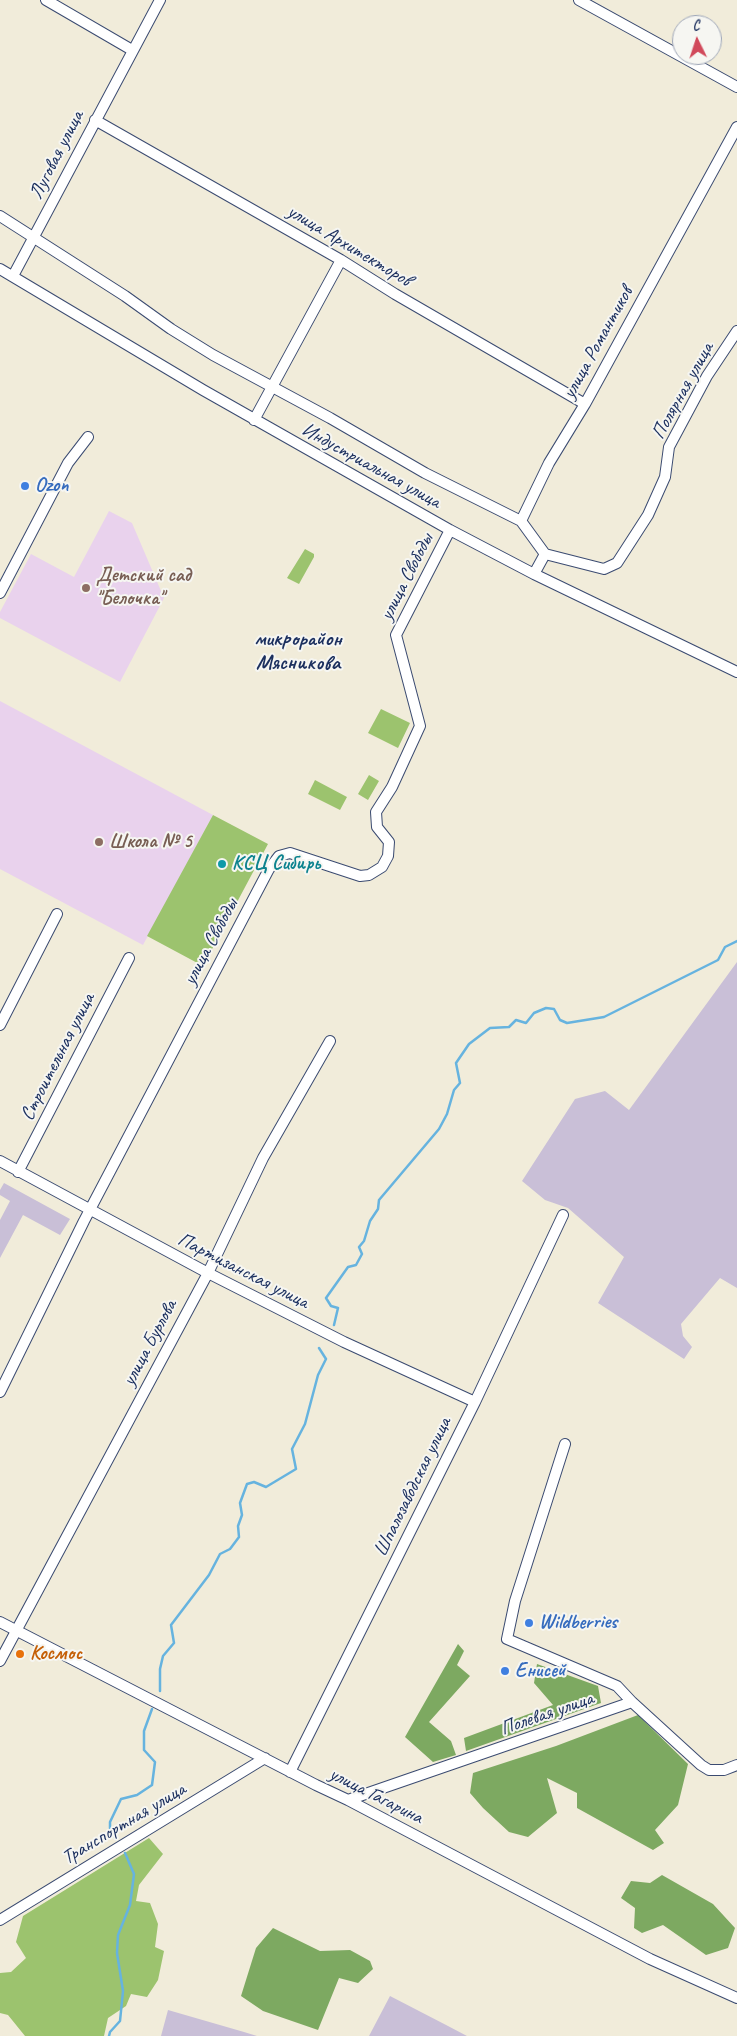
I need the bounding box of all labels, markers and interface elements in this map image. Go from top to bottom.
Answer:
north arrow [672,15,722,65]
text: С [692,17,700,34]
street label: Луговая улица [25,107,89,203]
street label: улица Архитекторов [283,200,415,292]
street label: улица Романтиков [557,283,639,403]
street label: Полярная улица [647,339,719,443]
street label: Индустриальная улица [297,418,445,514]
place label: Ozon [35,474,68,498]
marker: Ozon [19,480,31,492]
street label: улица Свободы [375,529,439,625]
place label: Детский сад "Белочка" [96,564,191,611]
marker: Детский сад "Белочка" [80,582,92,594]
district label: микрорайон Мясникова [254,626,342,676]
place label: Школа № 5 [109,830,192,854]
marker: Школа № 5 [93,836,105,848]
place label: КСЦ Сибирь [232,852,320,876]
marker: КСЦ Сибирь [216,858,228,870]
street label: улица Свободы [178,895,244,989]
street label: Строительная улица [16,989,100,1125]
street label: Партизанская улица [173,1228,313,1314]
street label: улица Бурлова [117,1296,183,1390]
street label: Шпалозаводская улица [369,1414,457,1560]
place label: Wildberries [539,1611,617,1635]
marker: Wildberries [523,1617,535,1629]
place label: Космос [30,1642,82,1666]
marker: Космос [14,1648,26,1660]
place label: Енисей [515,1659,566,1683]
marker: Енисей [499,1665,511,1677]
street label: Полевая улица [497,1687,597,1741]
street label: улица Гагарина [325,1762,427,1830]
street label: Транспортная улица [58,1778,190,1870]

